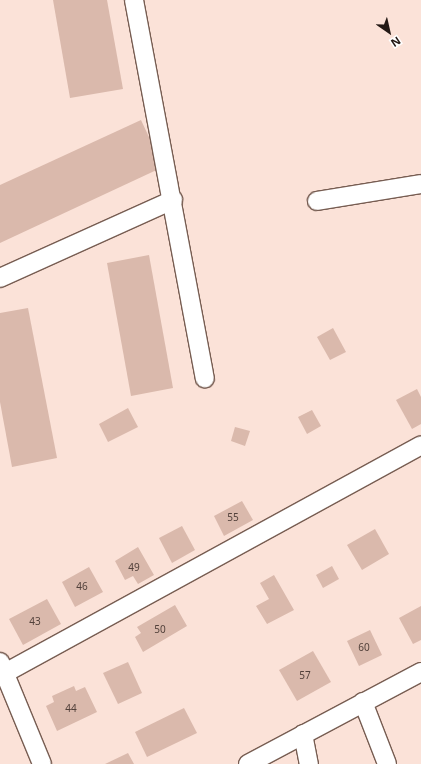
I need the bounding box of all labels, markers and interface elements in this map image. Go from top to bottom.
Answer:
north arrow [369,12,409,52]
text: N [388,34,404,51]
house number: 55 [227,512,239,524]
house number: 49 [128,562,140,574]
house number: 46 [76,581,88,593]
house number: 43 [29,616,41,628]
house number: 50 [154,624,166,636]
house number: 60 [358,642,370,654]
house number: 57 [299,670,311,682]
house number: 44 [65,703,77,715]

